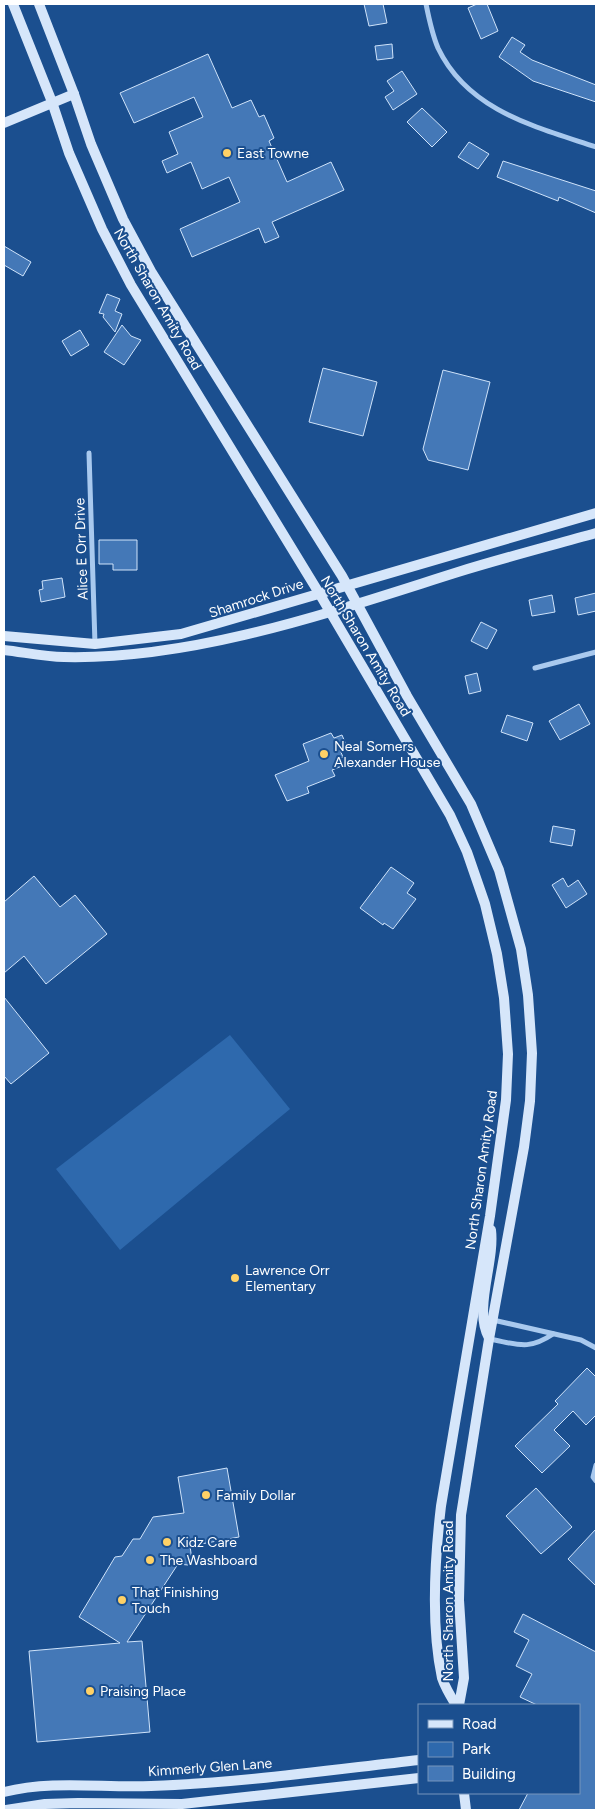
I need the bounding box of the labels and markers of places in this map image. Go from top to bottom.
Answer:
place label: East Towne [237,145,309,162]
marker: East Towne [221,147,233,159]
place label: Neal Somers Alexander House [334,738,441,771]
marker: Neal Somers Alexander House [318,748,330,760]
place label: Lawrence Orr Elementary [245,1262,330,1295]
marker: Lawrence Orr Elementary [229,1272,241,1284]
place label: Family Dollar [216,1487,296,1504]
marker: Family Dollar [200,1489,212,1501]
place label: Kidz Care [177,1534,237,1551]
marker: Kidz Care [161,1536,173,1548]
place label: The Washboard [160,1552,257,1569]
marker: The Washboard [144,1554,156,1566]
place label: That Finishing Touch [132,1584,219,1617]
marker: That Finishing Touch [116,1594,128,1606]
place label: Praising Place [100,1683,186,1700]
marker: Praising Place [84,1685,96,1697]

